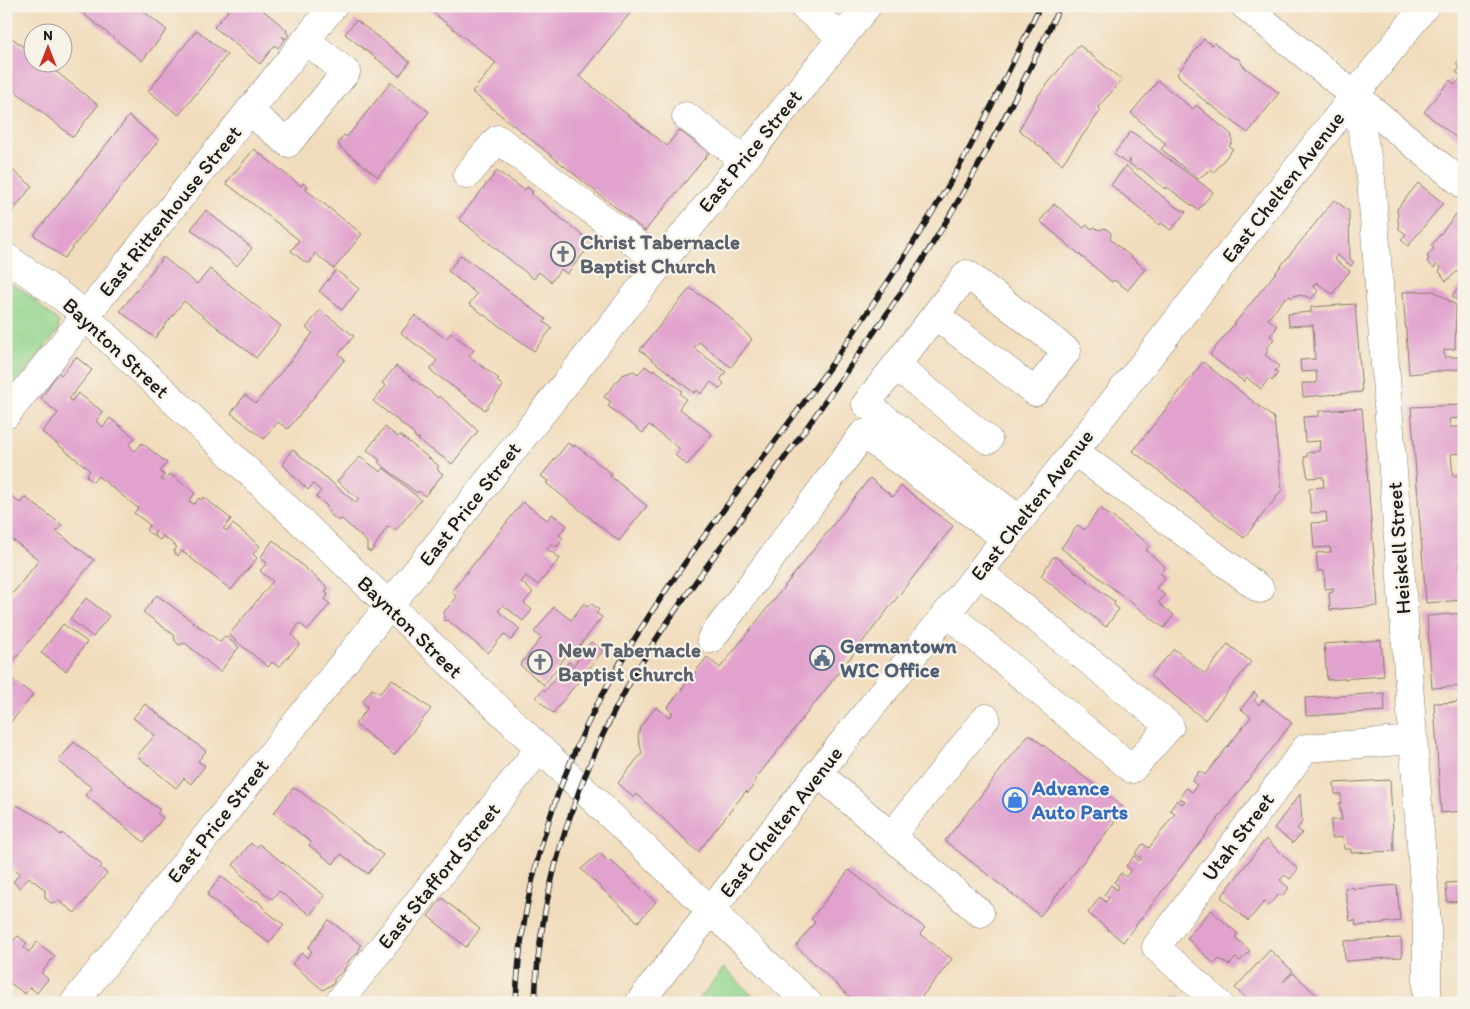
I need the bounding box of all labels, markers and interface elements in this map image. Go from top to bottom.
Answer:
north arrow [22,22,72,72]
text: N [43,27,53,44]
street label: East Price Street [692,84,807,217]
street label: East Chelten Avenue [1216,106,1350,267]
street label: East Rittenhouse Street [93,120,246,301]
place label: Christ Tabernacle Baptist Church [580,229,740,279]
church icon: Christ Tabernacle Baptist Church [550,241,576,267]
street label: Baynton Street [58,292,175,403]
street label: East Chelten Avenue [965,424,1099,585]
street label: East Price Street [413,437,526,571]
street label: Heiskell Street [1381,481,1416,615]
street label: Baynton Street [353,570,468,683]
place label: Germantown WIC Office [840,633,957,682]
place label: New Tabernacle Baptist Church [558,637,701,687]
public building icon: Germantown WIC Office [809,645,835,671]
church icon: New Tabernacle Baptist Church [527,649,553,675]
street label: East Chelten Avenue [714,741,848,902]
street label: East Price Street [161,754,274,888]
place label: Advance Auto Parts [1031,775,1128,824]
shop icon: Advance Auto Parts [1002,787,1028,813]
street label: Utah Street [1196,787,1279,886]
street label: East Stafford Street [372,798,505,954]

